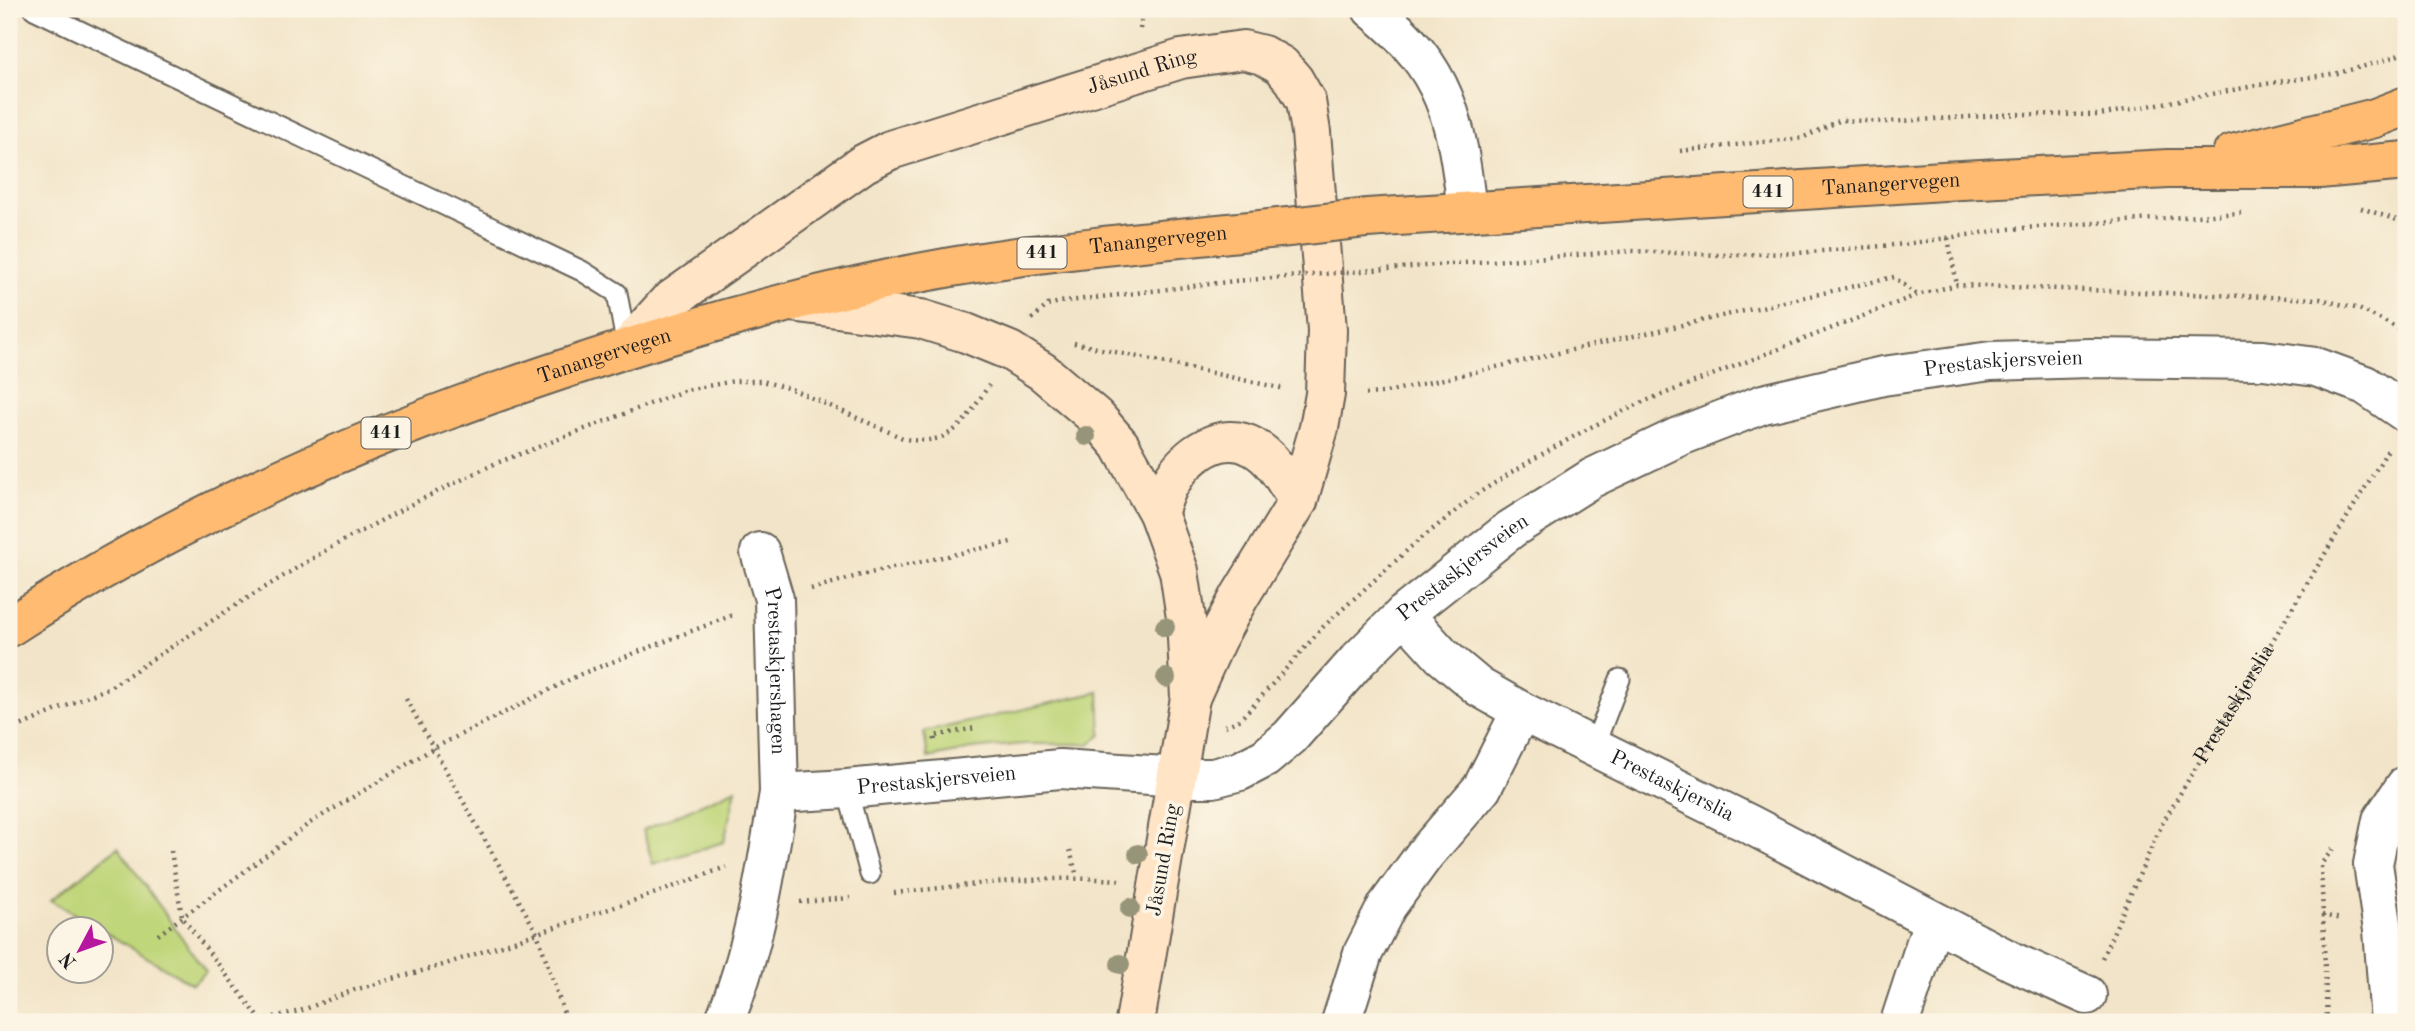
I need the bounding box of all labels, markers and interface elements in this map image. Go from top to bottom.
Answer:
street label: Jåsund Ring [1085,46,1199,98]
street label: Tanangervegen [1821,170,1961,199]
road number: 441 [1744,176,1792,208]
street label: Tanangervegen [1088,223,1228,258]
road number: 441 [1018,238,1066,268]
street label: Tanangervegen [535,325,674,388]
street label: Prestaskjersveien [1922,348,2083,381]
road number: 441 [362,418,410,448]
street label: Prestaskjersveien [1394,510,1532,625]
street label: Prestaskjershagen [761,585,789,755]
street label: Prestaskjerslia [2190,641,2278,767]
street label: Prestaskjerslia [1607,746,1737,825]
street label: Prestaskjersveien [856,763,1017,799]
street label: Jåsund Ring [1144,802,1184,918]
north arrow [46,916,116,986]
text: N [57,947,81,971]

